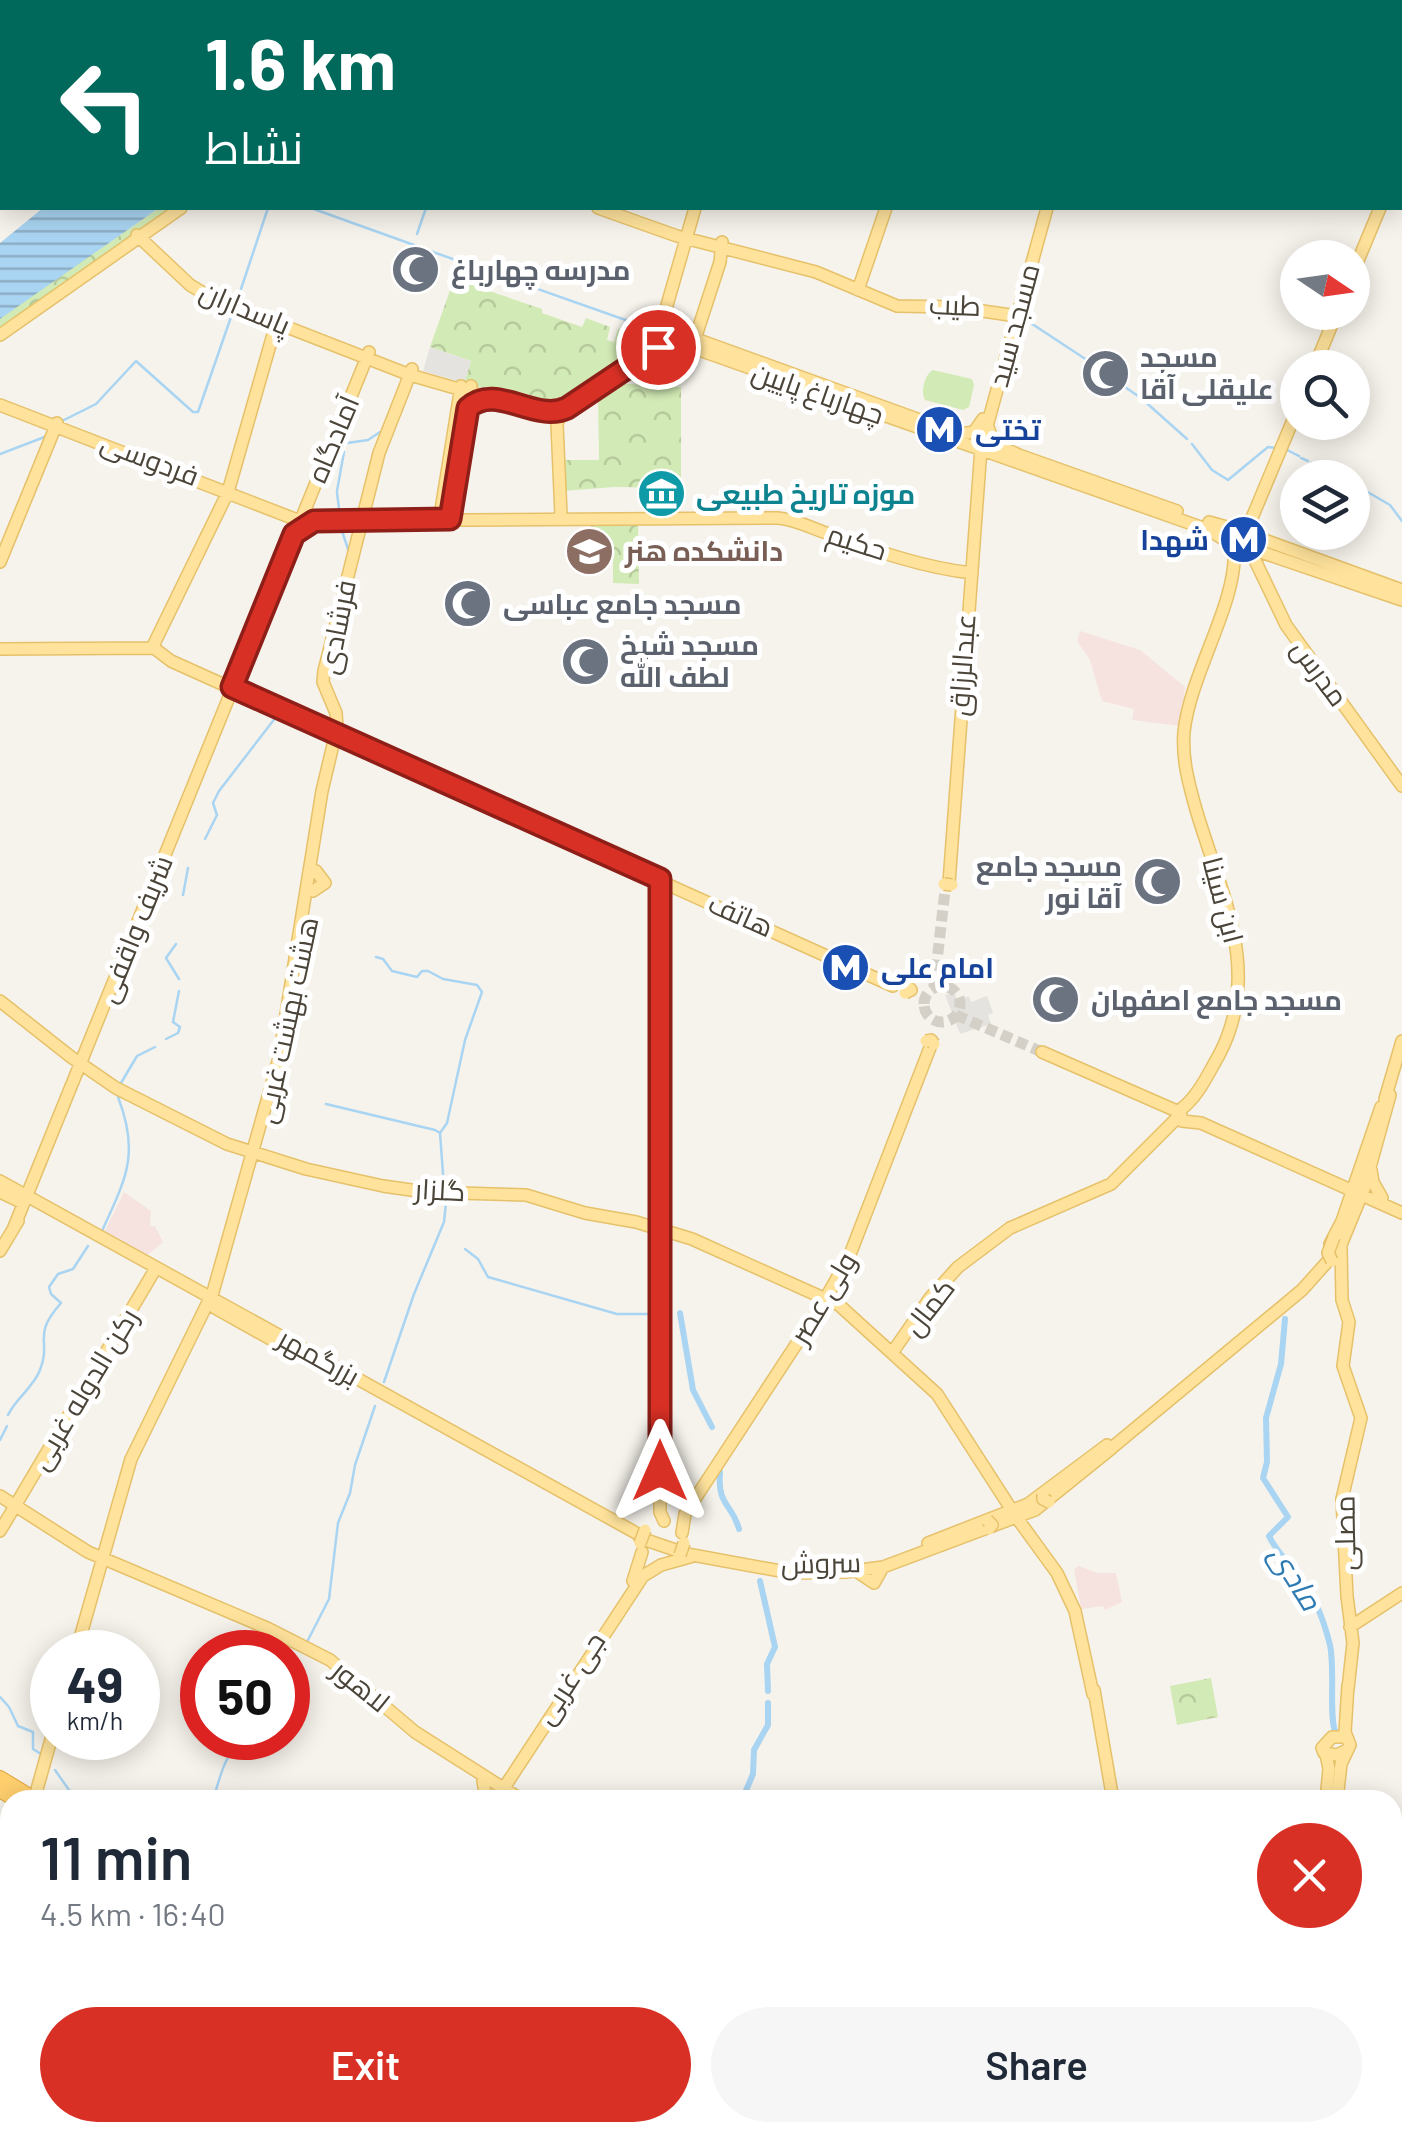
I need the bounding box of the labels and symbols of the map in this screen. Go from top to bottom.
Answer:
north arrow [1280,240,1370,330]
mosque icon: مدرسه چهارباغ [390,244,442,296]
place label: مدرسه چهارباغ [451,252,630,290]
street label: مسجد سید [980,260,1046,390]
street label: پاسداران [194,273,296,344]
street label: طیب [928,286,982,322]
pin [616,305,701,390]
place label: مسجد علیقلی آقا [1140,339,1274,406]
mosque icon: مسجد علیقلی آقا [1079,347,1131,399]
street label: چهارباغ پایین [747,354,889,433]
street label: آمادگاه [299,390,366,487]
metro station icon: تختی [914,404,966,456]
place label: تختی [975,412,1041,447]
street label: فردوسی [96,424,204,493]
museum icon: موزه تاریخ طبیعی [635,468,687,520]
place label: موزه تاریخ طبیعی [696,476,915,513]
metro station icon: شهدا [1218,514,1270,566]
street label: حکیم [822,516,891,570]
place label: شهدا [1140,522,1209,558]
school or university icon: دانشکده هنر [564,525,616,577]
place label: دانشکده هنر [624,533,783,568]
street label: فرشادی [310,577,363,677]
mosque icon: مسجد جامع عباسی [442,578,494,630]
place label: مسجد جامع عباسی [503,586,742,623]
street label: عبدالرزاق [940,613,983,717]
place label: مسجد شیخ لطف الله [620,627,759,693]
street label: مدرس [1284,632,1356,713]
mosque icon: مسجد شیخ لطف الله [559,635,611,687]
place label: مسجد جامع آقا نور [976,848,1122,915]
street label: شریف واقفی [89,850,180,1008]
street label: ابن سینا [1195,853,1252,947]
mosque icon: مسجد جامع آقا نور [1131,856,1183,908]
street label: هاتف [704,885,779,943]
street label: هشت بهشت غربی [248,913,326,1127]
metro station icon: امام علی [820,942,872,994]
place label: امام علی [881,950,994,988]
mosque icon: مسجد جامع اصفهان [1030,974,1082,1026]
place label: مسجد جامع اصفهان [1091,982,1342,1019]
street label: گلزار [412,1171,466,1207]
street label: ولی عصر [780,1245,864,1352]
street label: کمال [895,1271,962,1342]
street label: رکن الدوله غربی [22,1302,145,1476]
street label: بزرگمهر [271,1319,366,1393]
position arrow [608,1419,712,1523]
street label: مصلی [1326,1495,1363,1571]
water label: مادی [1261,1538,1331,1618]
street label: سروش [781,1544,861,1581]
street label: جی غربی [527,1625,612,1730]
speed limit sign: 50 [180,1630,310,1760]
street label: لاهور [325,1651,397,1719]

